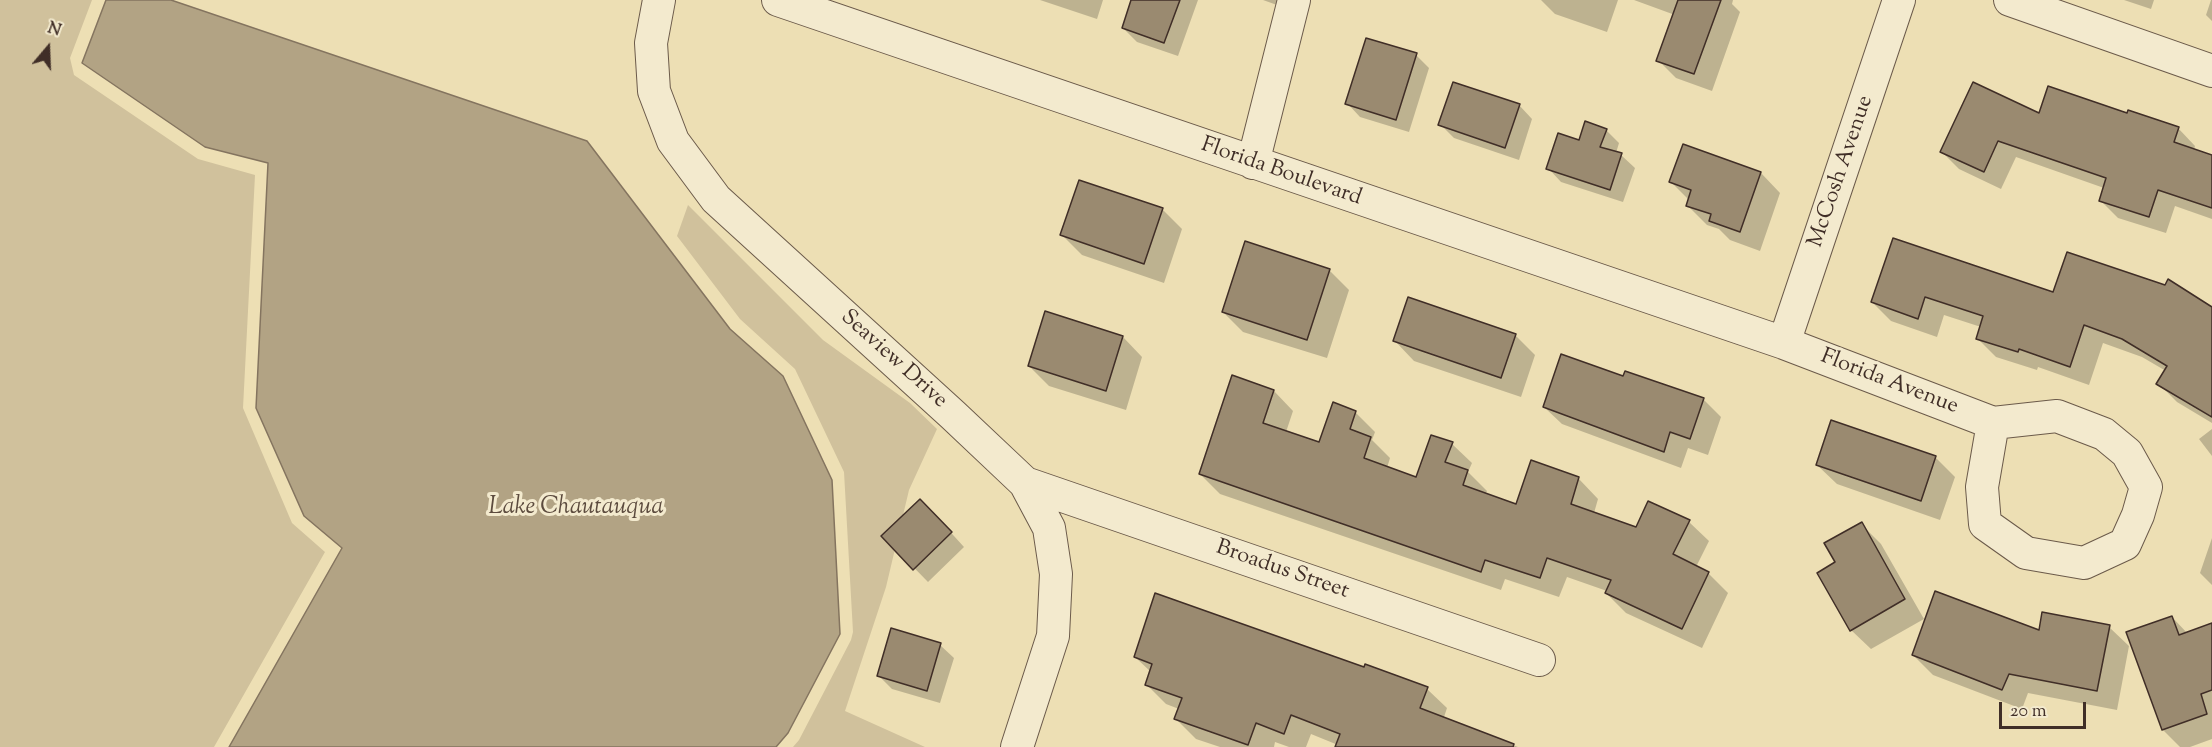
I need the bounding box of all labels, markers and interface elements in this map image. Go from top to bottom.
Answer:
north arrow [18,18,78,78]
text: N [44,18,64,43]
street label: McCosh Avenue [1804,93,1880,251]
street label: Florida Boulevard [1197,133,1365,213]
street label: Seaview Drive [834,305,952,415]
street label: Florida Avenue [1816,345,1962,421]
water label: Lake Chautauqua [488,495,664,523]
street label: Broadus Street [1212,536,1352,606]
scale bar [2002,690,2089,728]
text: 20 m [2010,699,2047,725]

